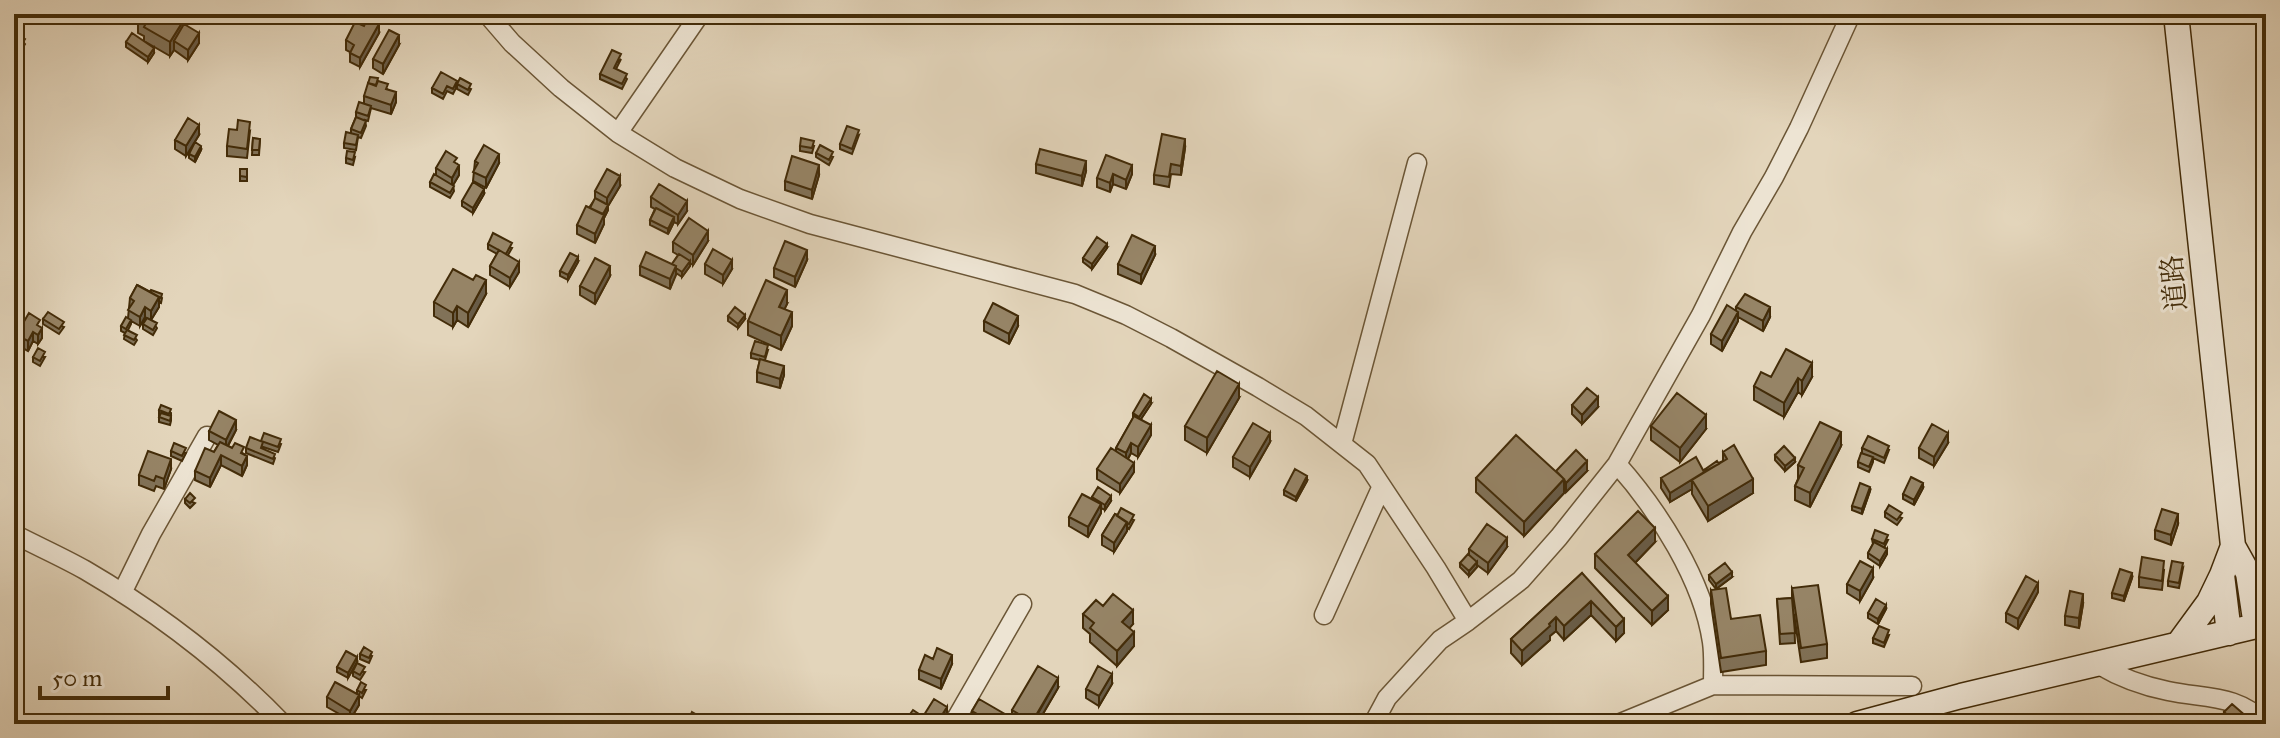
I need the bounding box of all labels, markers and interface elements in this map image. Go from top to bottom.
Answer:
street label: 道路 [2154,253,2194,313]
scale bar [40,650,168,700]
text: 50 m [52,663,102,693]

